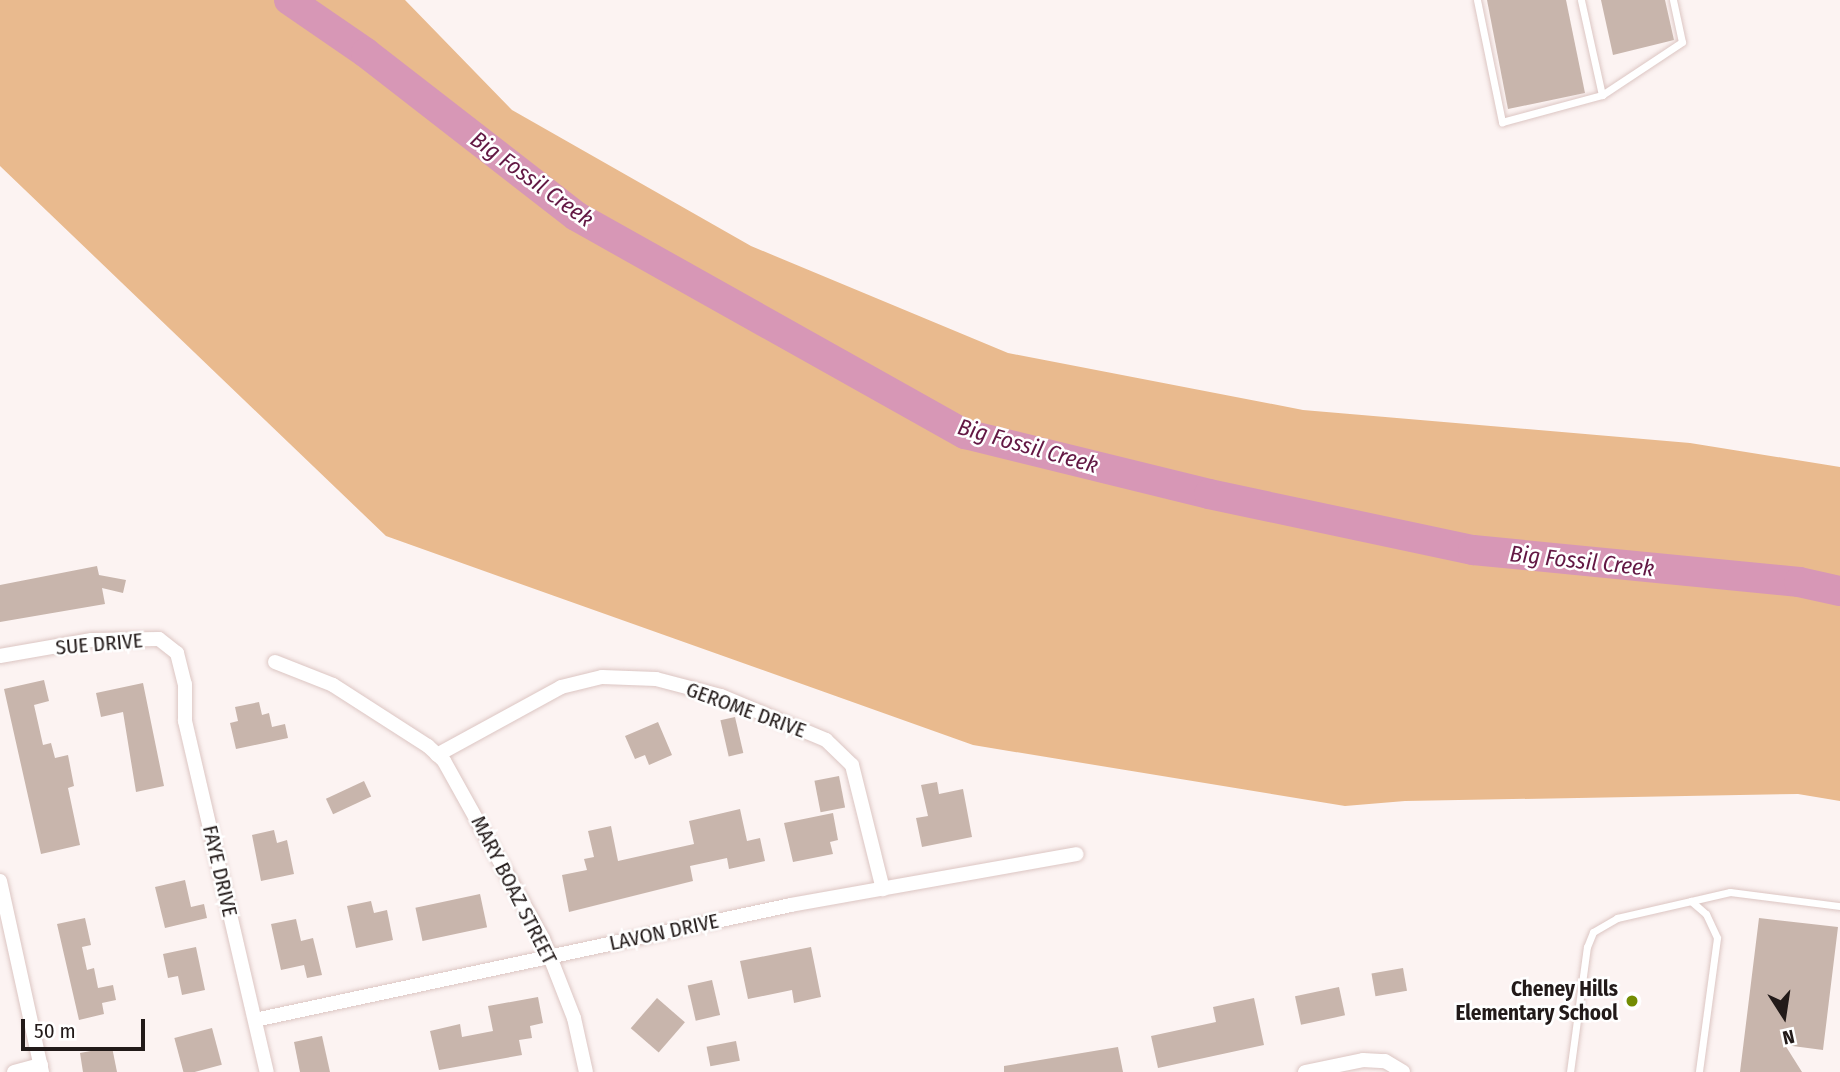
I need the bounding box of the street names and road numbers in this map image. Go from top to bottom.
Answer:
street label: SUE DRIVE [54,628,144,660]
street label: GEROME DRIVE [683,677,809,743]
street label: MARY BOAZ STREET [466,812,562,968]
street label: FAYE DRIVE [197,823,243,919]
street label: LAVON DRIVE [607,908,721,956]

